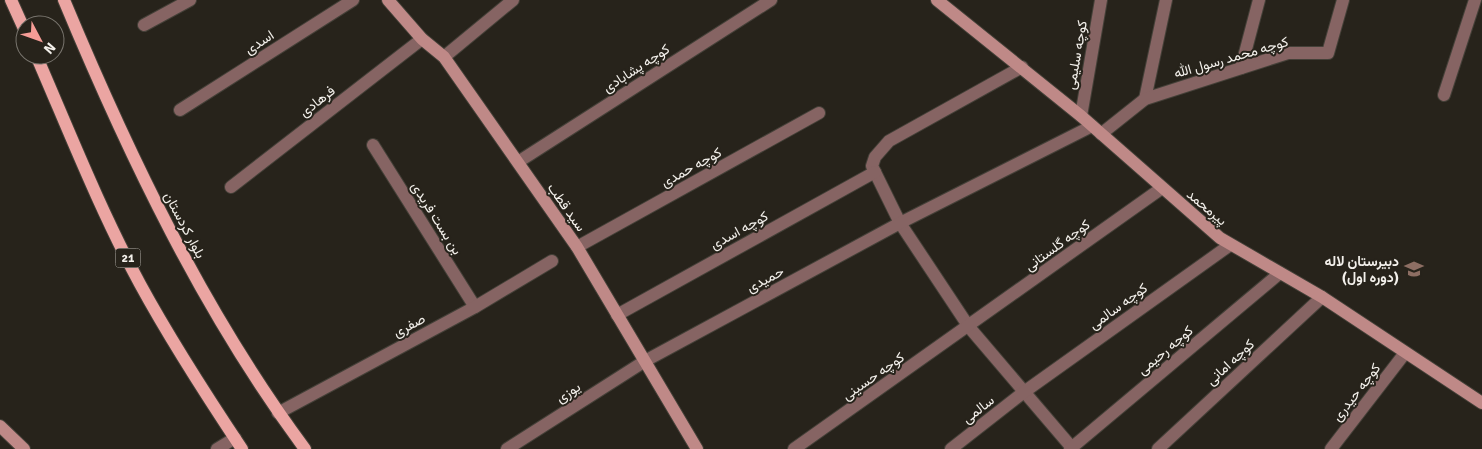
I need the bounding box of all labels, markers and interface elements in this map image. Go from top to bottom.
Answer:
north arrow [15,15,65,65]
street label: کوچه سلیمی [1062,19,1092,91]
street label: اسدی [241,27,277,58]
street label: کوچه محمد رسول الله [1172,33,1291,83]
text: N [40,39,59,57]
street label: کوچه پشابادی [600,40,673,97]
street label: فرهادی [296,82,339,121]
street label: کوچه حمدی [658,144,725,192]
street label: بن بست فریدی [407,179,466,258]
street label: سید قطب [544,180,589,235]
street label: پیرمحمد [1182,186,1230,230]
street label: بلوار کردستان [160,189,209,261]
street label: کوچه اسدی [707,208,772,254]
street label: کوچه گلستانی [1021,216,1094,276]
road number: 21 [116,248,140,268]
place label: دبیرستان لاله (دوره اول) [1325,253,1399,286]
school or university icon: دبیرستان لاله (دوره اول) [1403,258,1425,280]
street label: حمیدی [744,263,787,296]
street label: کوچه سالمی [1086,279,1151,334]
street label: صفری [390,310,428,341]
street label: کوچه رحیمی [1134,322,1197,379]
street label: کوچه امانی [1203,336,1259,390]
street label: کوچه حسینی [839,349,908,405]
street label: کوچه حیدری [1329,360,1385,425]
street label: یوزی [553,378,584,407]
street label: سالمی [959,392,998,427]

